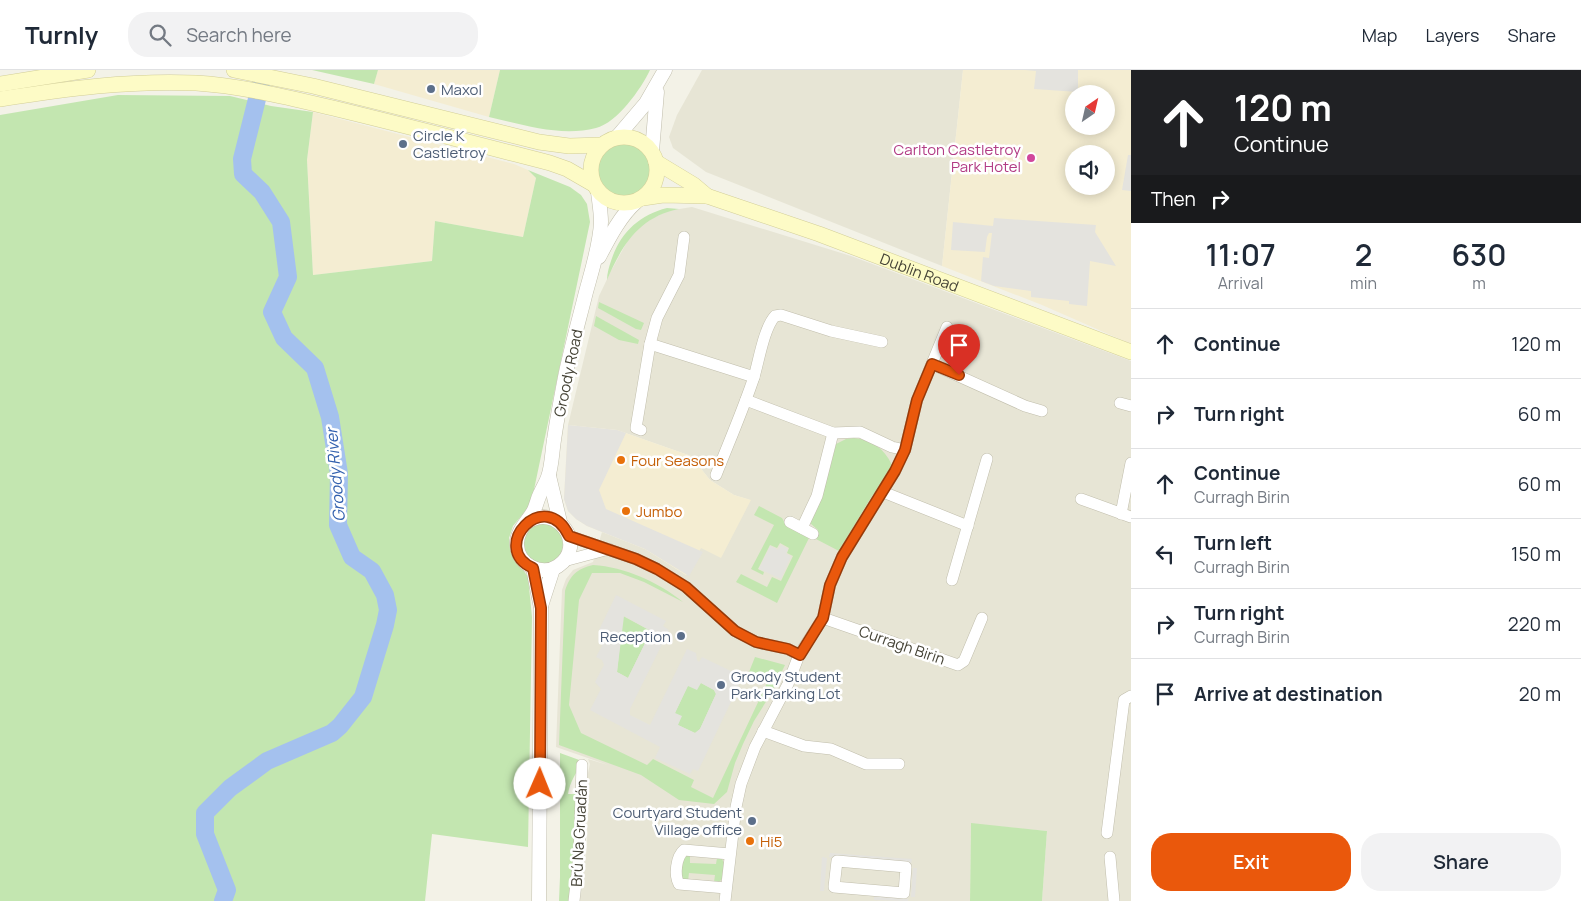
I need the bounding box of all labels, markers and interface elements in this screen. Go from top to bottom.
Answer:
search box [128,12,478,57]
text: Turnly [25,18,98,51]
icon: search [146,21,174,49]
text: Search here [186,22,292,48]
text: Map [1362,23,1397,47]
text: Layers [1425,23,1479,47]
text: Share [1507,23,1556,47]
place label: Maxol [441,79,482,100]
marker: Maxol [425,83,437,95]
text: 120 m [1234,84,1332,132]
north arrow [1065,85,1115,135]
map controls [1065,85,1115,195]
icon: ahead [1151,90,1216,155]
place label: Circle K Castletroy [413,125,486,163]
text: Continue [1234,129,1329,159]
marker: Circle K Castletroy [397,138,409,150]
place label: Carlton Castletroy Park Hotel [894,139,1021,177]
button: sound [1065,145,1115,195]
marker: Carlton Castletroy Park Hotel [1025,152,1037,164]
icon: right [1206,185,1234,213]
text: Then [1151,186,1196,212]
text: 11:07 [1205,234,1276,275]
text: 2 [1355,234,1372,275]
text: 630 [1451,234,1506,275]
street label: Dublin Road [877,248,962,296]
text: Arrival [1218,272,1263,294]
text: min [1350,272,1377,294]
text: m [1472,272,1486,294]
pin [938,324,980,375]
street label: Groody Road [548,327,588,419]
icon: ahead [1151,330,1179,358]
icon: arrive [945,331,973,359]
text: Continue [1194,331,1280,357]
text: 120 m [1511,331,1561,357]
icon: right [1151,400,1179,428]
text: Turn right [1194,401,1284,427]
text: 60 m [1518,401,1561,427]
water label: Groody River [320,425,350,523]
place label: Four Seasons [631,450,724,471]
marker: Four Seasons [615,454,627,466]
text: Continue [1194,460,1280,486]
icon: ahead [1151,470,1179,498]
text: 60 m [1518,471,1561,497]
text: Curragh Birin [1194,486,1290,508]
place label: Jumbo [636,501,682,522]
marker: Jumbo [620,505,632,517]
text: Turn left [1194,530,1272,556]
icon: left [1151,540,1179,568]
text: 150 m [1511,541,1561,567]
text: Curragh Birin [1194,556,1290,578]
text: Turn right [1194,600,1284,626]
icon: right [1151,610,1179,638]
text: 220 m [1508,611,1561,637]
street label: Curragh Birin [856,620,948,670]
place label: Reception [600,626,671,647]
text: Curragh Birin [1194,626,1290,648]
marker: Reception [675,630,687,642]
place label: Groody Student Park Parking Lot [731,666,841,704]
marker: Groody Student Park Parking Lot [715,679,727,691]
icon: arrive [1151,680,1179,708]
text: Arrive at destination [1194,681,1383,707]
text: 20 m [1519,681,1561,707]
position arrow [513,757,565,809]
street label: Brú Na Gruadán [566,779,592,887]
place label: Courtyard Student Village office [613,802,742,840]
marker: Courtyard Student Village office [746,815,758,827]
place label: Hi5 [760,831,782,852]
button: Exit [1151,833,1351,891]
button: Share [1361,833,1561,891]
marker: Hi5 [744,835,756,847]

